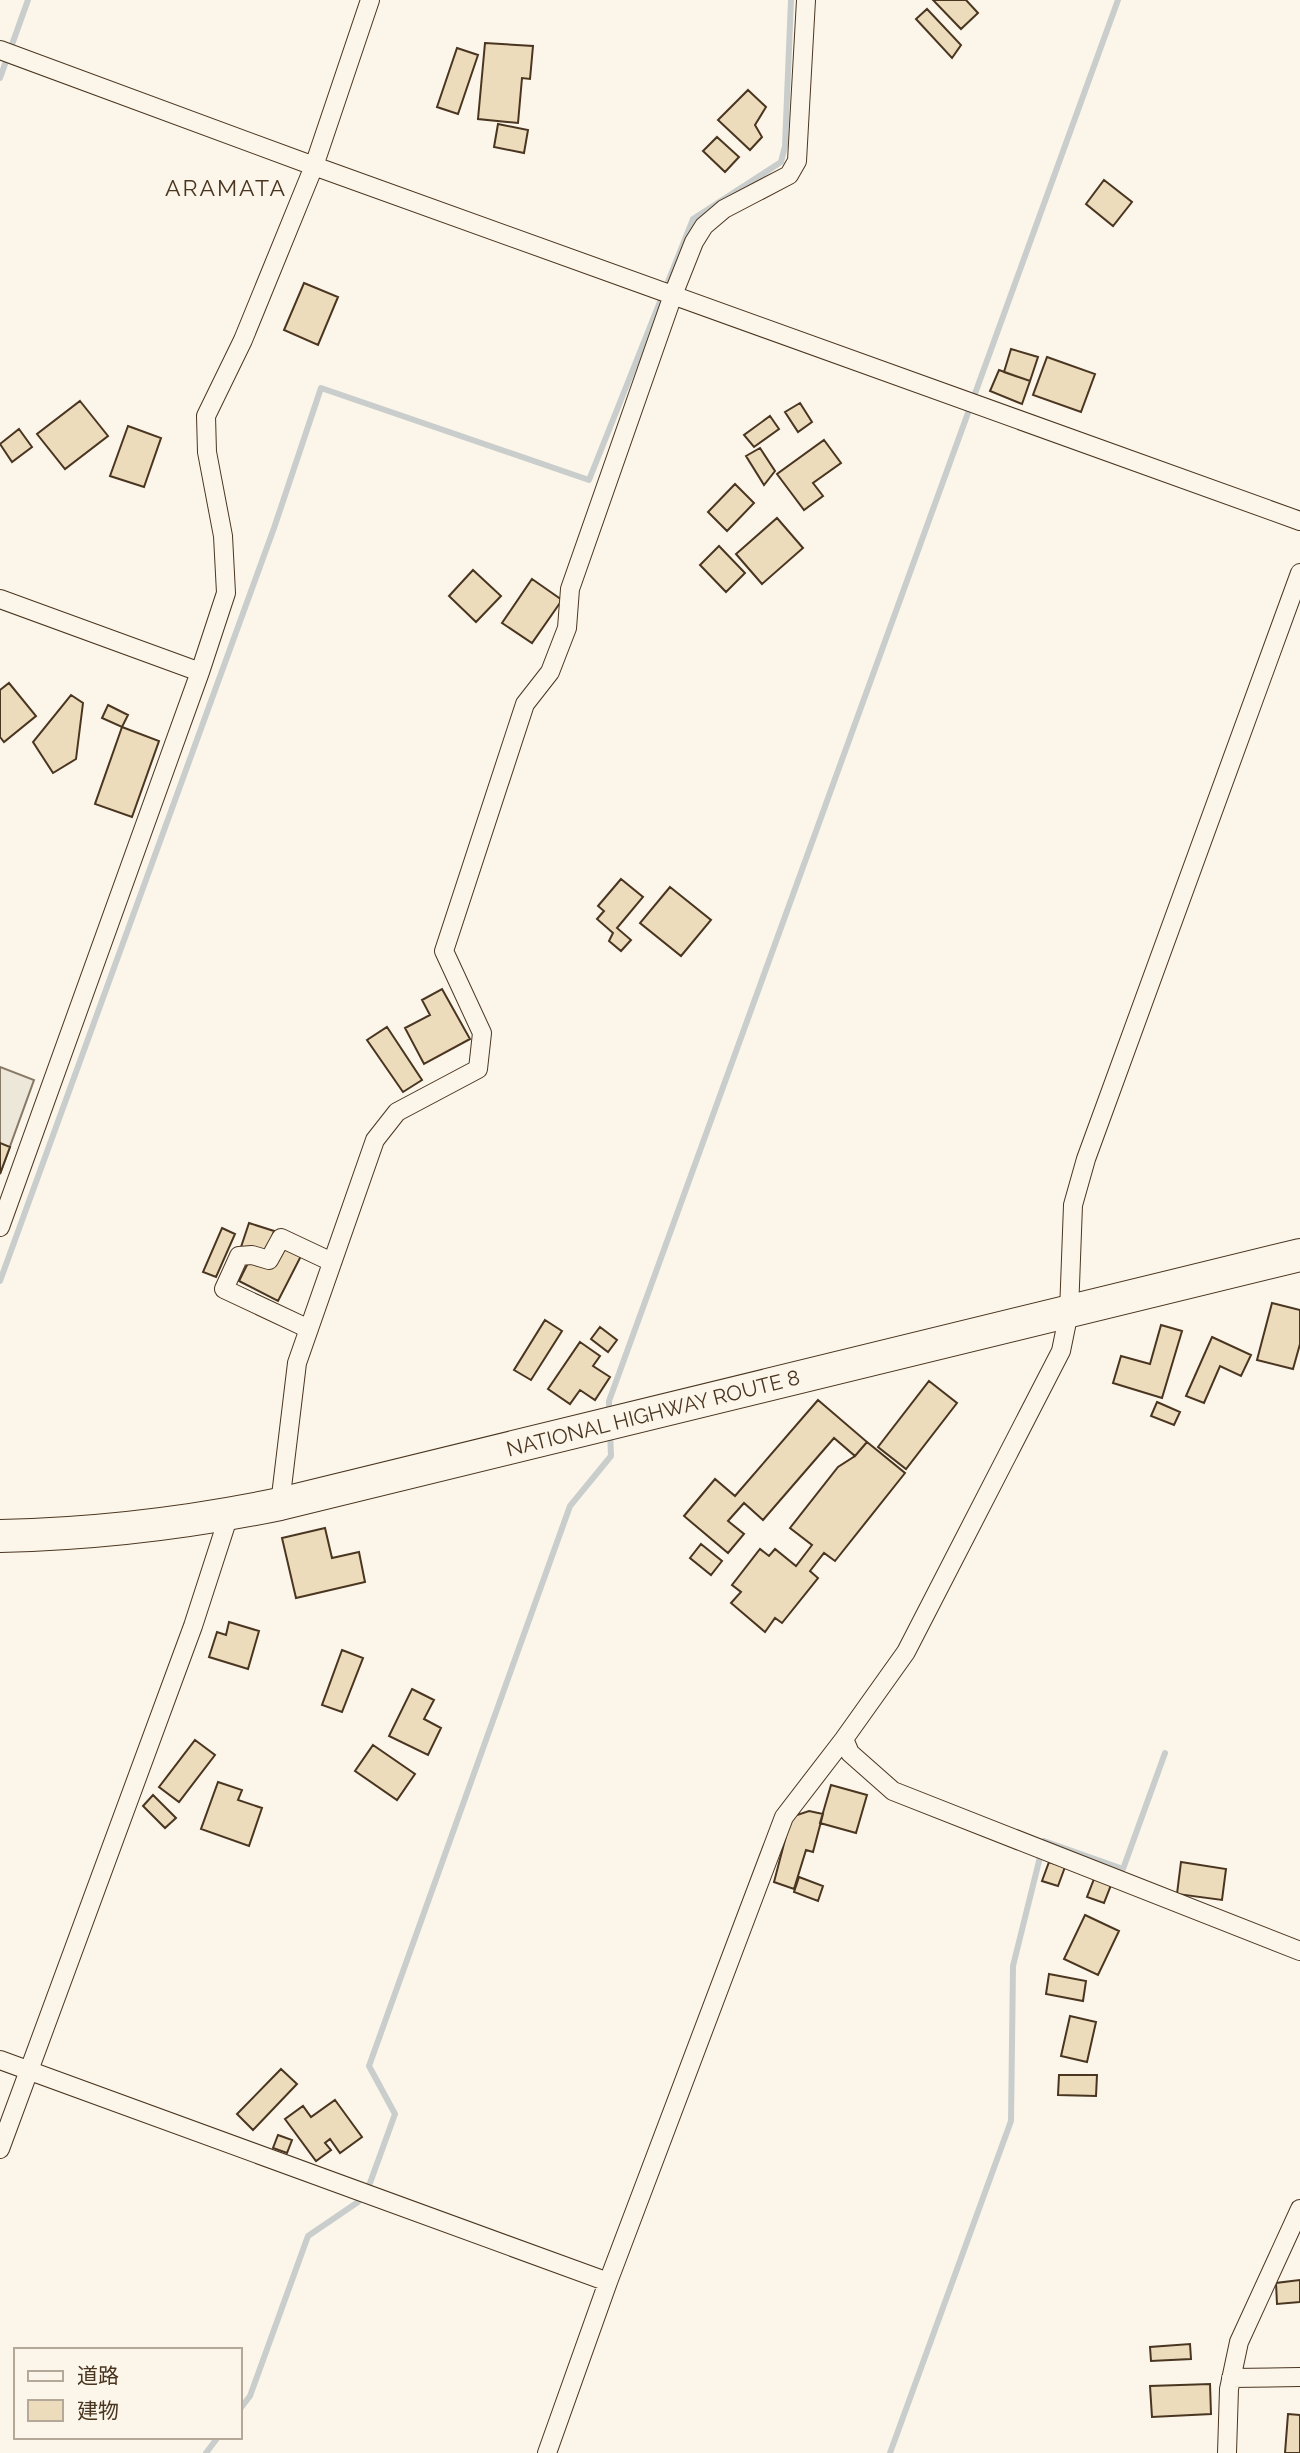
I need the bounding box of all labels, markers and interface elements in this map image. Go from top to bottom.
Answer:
district label: ARAMATA [165,174,287,201]
street label: NATIONAL HIGHWAY ROUTE 8 [504,1364,802,1462]
legend [14,2348,242,2439]
text: 道路 [77,2363,119,2388]
text: 建物 [77,2398,119,2423]

